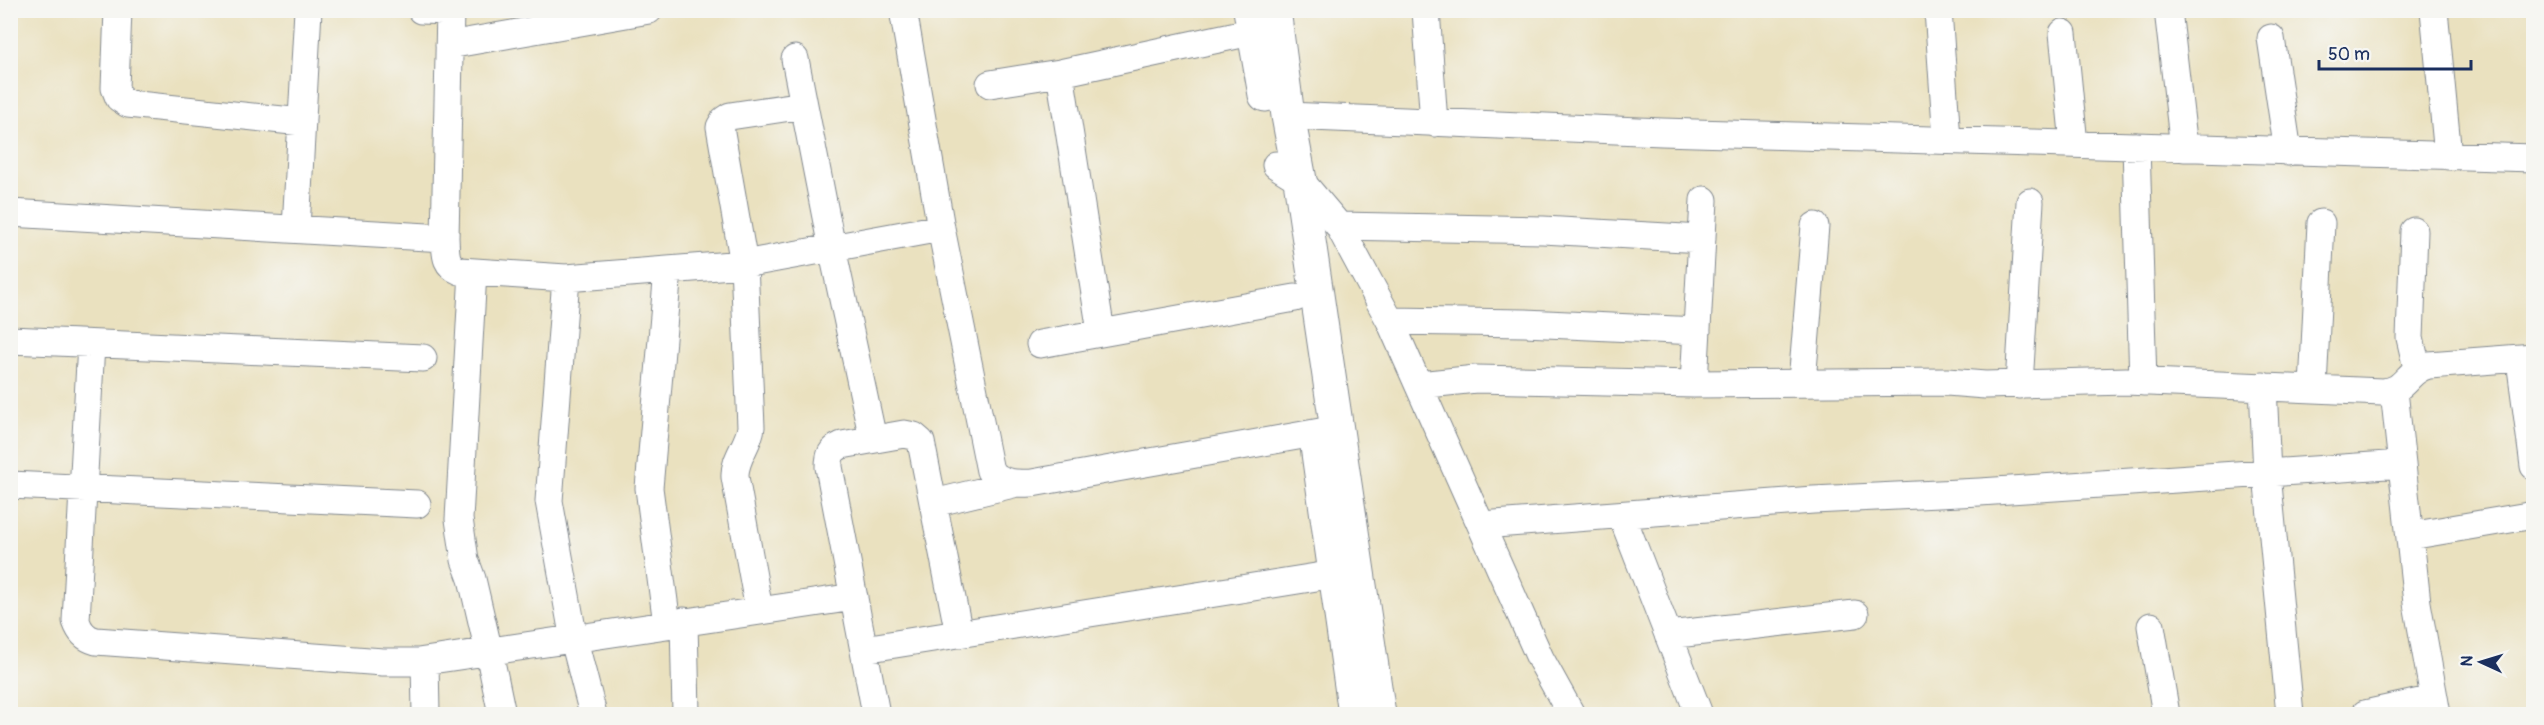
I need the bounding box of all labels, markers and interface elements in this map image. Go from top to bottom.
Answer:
scale bar [2319,33,2470,71]
text: 50 m [2328,43,2370,66]
north arrow [2451,632,2511,692]
text: N [2457,655,2477,667]

